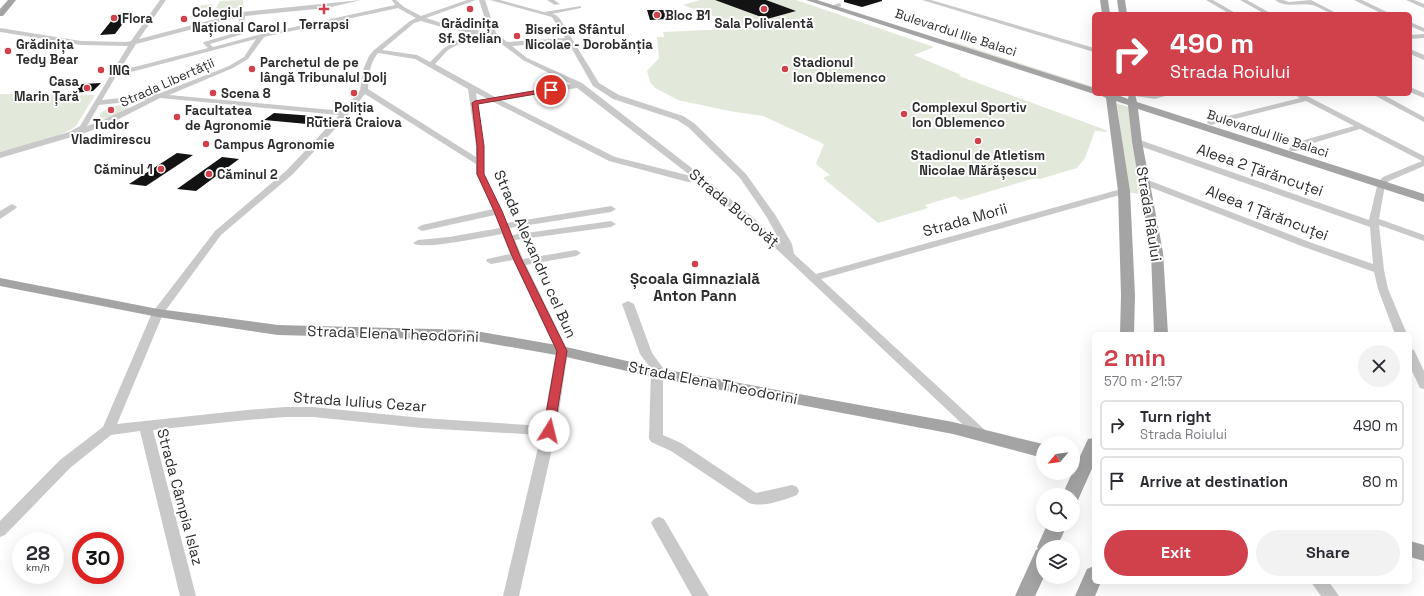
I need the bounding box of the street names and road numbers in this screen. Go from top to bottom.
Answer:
street label: Bulevardul Ilie Balaci [893,5,1019,60]
street label: Strada Libertății [117,54,217,111]
street label: Bulevardul Ilie Balaci [1205,106,1331,161]
street label: Aleea 2 Țărăncuței [1194,139,1326,200]
street label: Strada Bucovăț [685,164,783,251]
street label: Strada Râului [1133,165,1166,263]
street label: Strada Alexandru cel Bun [490,167,581,341]
street label: Aleea 1 Țărăncuței [1203,180,1331,245]
street label: Strada Morii [920,198,1009,241]
street label: Strada Elena Theodorini [307,321,479,346]
street label: Strada Elena Theodorini [627,357,799,408]
street label: Strada Iulius Cezar [293,387,428,416]
street label: Strada Câmpia Islaz [153,426,208,567]

